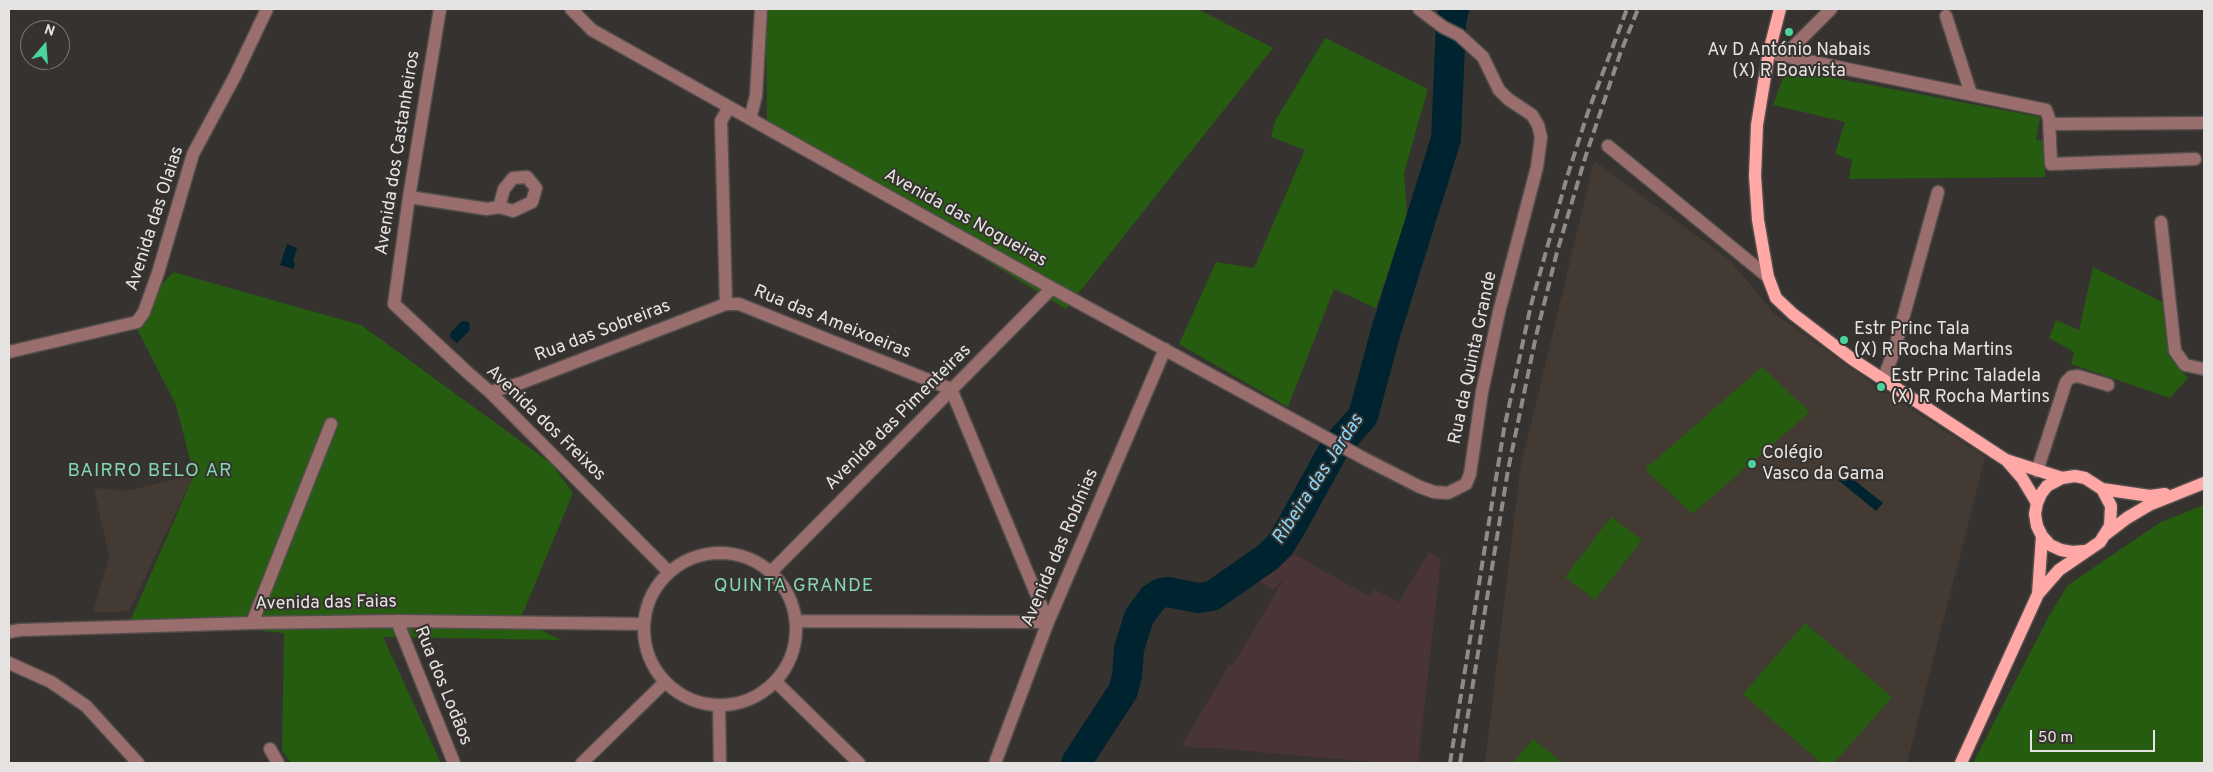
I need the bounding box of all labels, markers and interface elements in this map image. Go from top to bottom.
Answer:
north arrow [20,20,70,70]
text: N [42,22,57,41]
marker: Av D António Nabais (X) R Boavista [1783,26,1795,38]
place label: Av D António Nabais (X) R Boavista [1707,40,1871,82]
street label: Avenida dos Castanheiros [372,49,426,257]
street label: Avenida das Olaias [122,144,190,294]
street label: Avenida das Nogueiras [880,165,1050,273]
street label: Rua da Quinta Grande [1445,269,1503,447]
street label: Rua das Ameixoeiras [750,282,914,364]
street label: Rua das Sobreiras [532,296,674,368]
place label: Estr Princ Tala (X) R Rocha Martins [1854,319,2013,362]
marker: Estr Princ Tala (X) R Rocha Martins [1838,334,1850,346]
street label: Avenida das Pimenteiras [821,340,977,496]
street label: Avenida dos Freixos [481,361,609,487]
place label: Estr Princ Taladela (X) R Rocha Martins [1891,366,2050,408]
marker: Estr Princ Taladela (X) R Rocha Martins [1875,381,1887,393]
water label: Ribeira das Jardas [1268,411,1370,549]
place label: Colégio Vasco da Gama [1762,443,1884,486]
marker: Colégio Vasco da Gama [1746,458,1758,470]
district label: BAIRRO BELO AR [66,461,234,483]
street label: Avenida das Robínias [1018,466,1104,630]
district label: QUINTA GRANDE [712,576,876,598]
street label: Avenida das Faias [255,592,397,616]
street label: Rua dos Lodãos [408,623,476,749]
scale bar [2033,720,2158,752]
text: 50 m [2038,729,2073,748]

